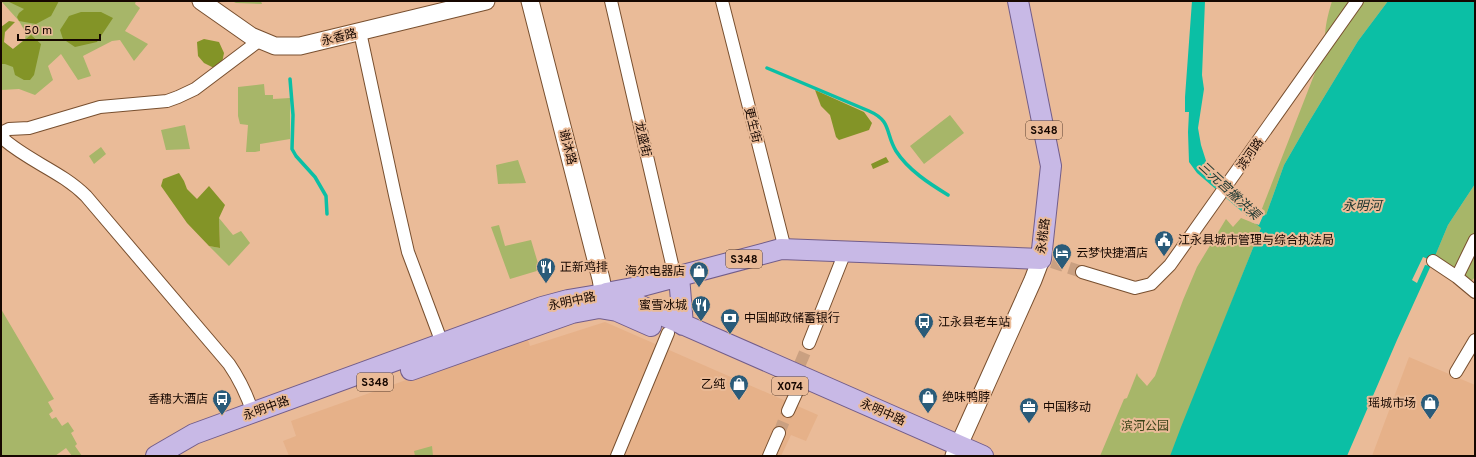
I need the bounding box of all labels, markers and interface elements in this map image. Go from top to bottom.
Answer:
scale bar [18,16,100,42]
text: 50 m [24,23,52,39]
street label: 永香路 [320,26,359,50]
street label: 更生街 [740,106,764,145]
street label: 龙盛街 [630,120,654,159]
road number: S348 [1026,121,1062,139]
street label: 谢沐路 [555,128,579,167]
street label: 滨河路 [1234,135,1268,174]
water label: 三元宫撇洪渠 [1195,159,1264,225]
water label: 永明河 [1342,199,1384,215]
street label: 永桃路 [1034,217,1054,255]
public building icon: 江永县城市管理与综合执法局 [1153,229,1175,257]
place label: 江永县城市管理与综合执法局 [1178,233,1334,249]
hotel icon: 云梦快捷酒店 [1051,242,1073,270]
place label: 云梦快捷酒店 [1076,246,1148,262]
road number: S348 [726,250,762,268]
restaurant icon: 正新鸡排 [535,256,557,284]
place label: 正新鸡排 [560,260,608,276]
shop icon: 海尔电器店 [688,260,710,288]
place label: 海尔电器店 [625,264,685,280]
street label: 永明中路 [547,289,597,315]
restaurant icon: 蜜雪冰城 [690,294,712,322]
place label: 蜜雪冰城 [639,298,687,314]
bank icon: 中国邮政储蓄银行 [719,307,741,335]
place label: 中国邮政储蓄银行 [744,311,840,327]
bus stop icon: 江永县老车站 [913,311,935,339]
place label: 江永县老车站 [938,315,1010,331]
road number: S348 [357,373,393,391]
shop icon: 乙纯 [728,373,750,401]
place label: 乙纯 [701,377,725,393]
road number: X074 [772,377,808,395]
shop icon: 绝味鸭脖 [917,386,939,414]
bus stop icon: 香穗大酒店 [211,388,233,416]
place label: 绝味鸭脖 [942,390,990,406]
place label: 香穗大酒店 [148,392,208,408]
shop icon: 瑶城市场 [1419,392,1441,420]
street label: 永明中路 [241,393,292,425]
street label: 永明中路 [857,396,908,430]
office icon: 中国移动 [1018,396,1040,424]
place label: 瑶城市场 [1368,396,1416,412]
place label: 中国移动 [1043,400,1091,416]
park label: 滨河公园 [1121,419,1169,435]

